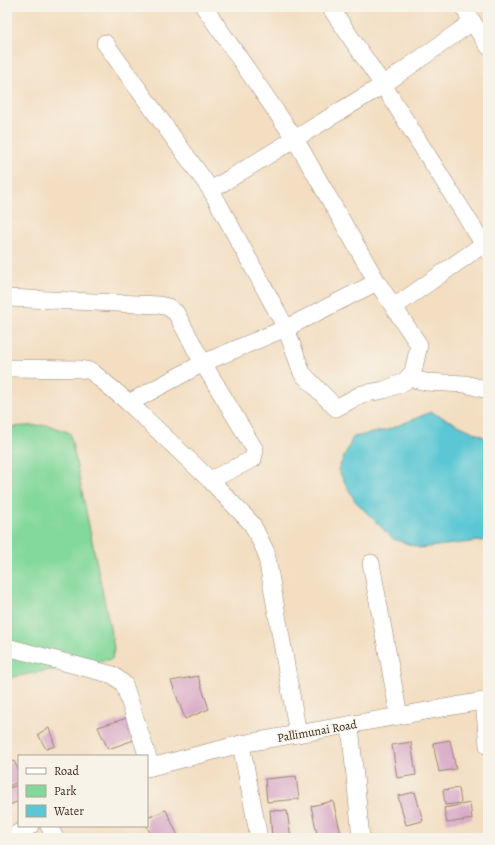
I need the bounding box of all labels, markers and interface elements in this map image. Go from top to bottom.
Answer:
street label: Pallimunai Road [276,716,359,746]
legend [18,755,148,827]
text: Road [54,763,80,779]
text: Park [54,783,77,799]
text: Water [53,803,84,819]

